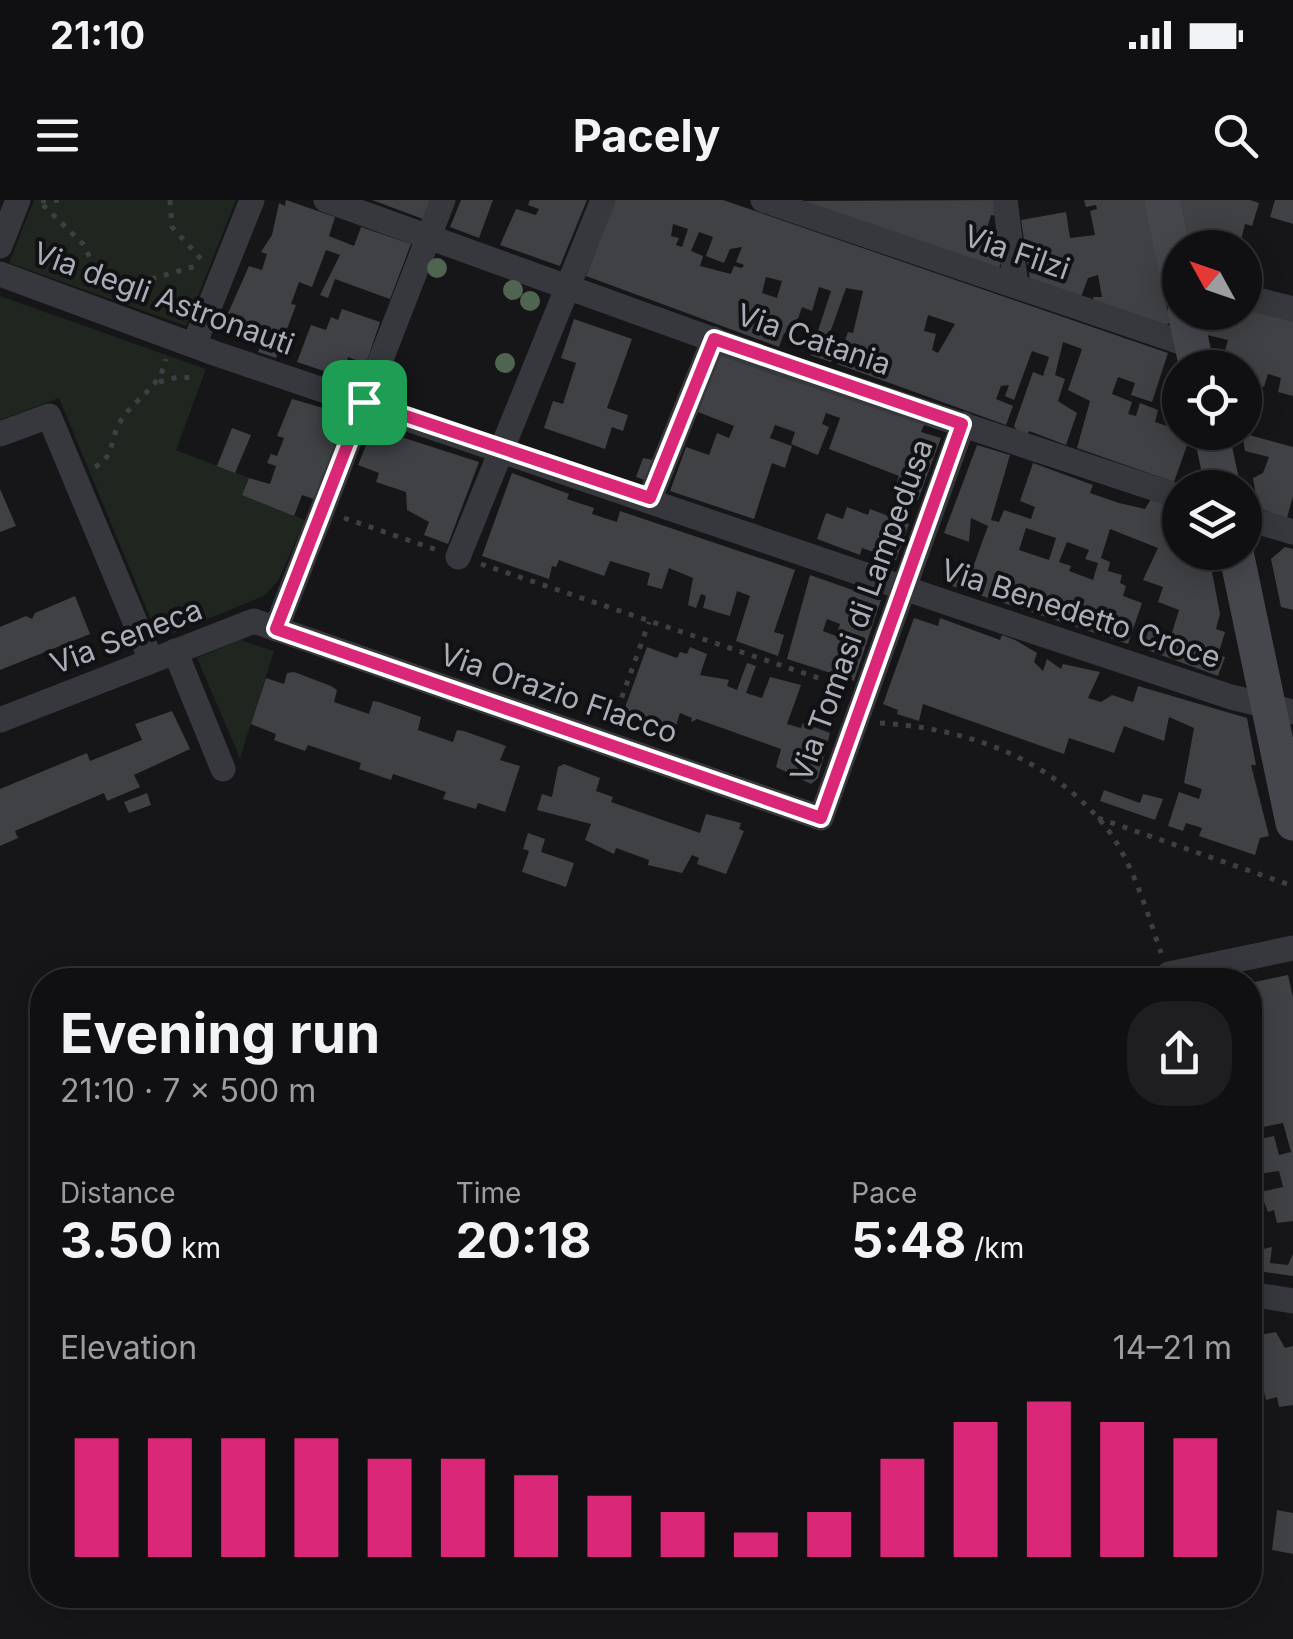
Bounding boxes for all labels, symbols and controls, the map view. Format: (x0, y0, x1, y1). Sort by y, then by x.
text: 21:10 (50, 12, 145, 58)
icon: menu (30, 108, 85, 163)
text: Pacely (573, 108, 720, 163)
icon: search (1208, 108, 1263, 163)
street label: Via Filzi (959, 217, 1075, 287)
north arrow (1162, 230, 1262, 330)
map controls (1162, 230, 1262, 570)
street label: Via degli Astronauti (29, 234, 299, 362)
street label: Via Catania (732, 296, 896, 382)
button: locate (1162, 350, 1262, 450)
pin (322, 360, 407, 445)
icon: arrive (337, 375, 392, 430)
street label: Via Tomasi di Lampedusa (782, 434, 940, 786)
button: layers (1162, 470, 1262, 570)
street label: Via Benedetto Croce (937, 551, 1225, 675)
street label: Via Seneca (45, 591, 207, 681)
street label: Via Orazio Flacco (436, 636, 682, 750)
text: Evening run (60, 1000, 380, 1066)
button: share (1127, 1001, 1232, 1106)
text: 21:10 · 7 × 500 m (60, 1071, 316, 1110)
text: Distance (60, 1176, 176, 1210)
text: Time (456, 1176, 521, 1210)
text: Pace (851, 1176, 917, 1210)
text: 3.50 (60, 1210, 173, 1270)
text: 20:18 (456, 1210, 592, 1270)
text: 5:48 (851, 1210, 966, 1270)
text: km (173, 1231, 221, 1265)
text: /km (966, 1231, 1024, 1265)
text: Elevation (60, 1328, 197, 1367)
text: 14–21 m (1113, 1328, 1232, 1367)

